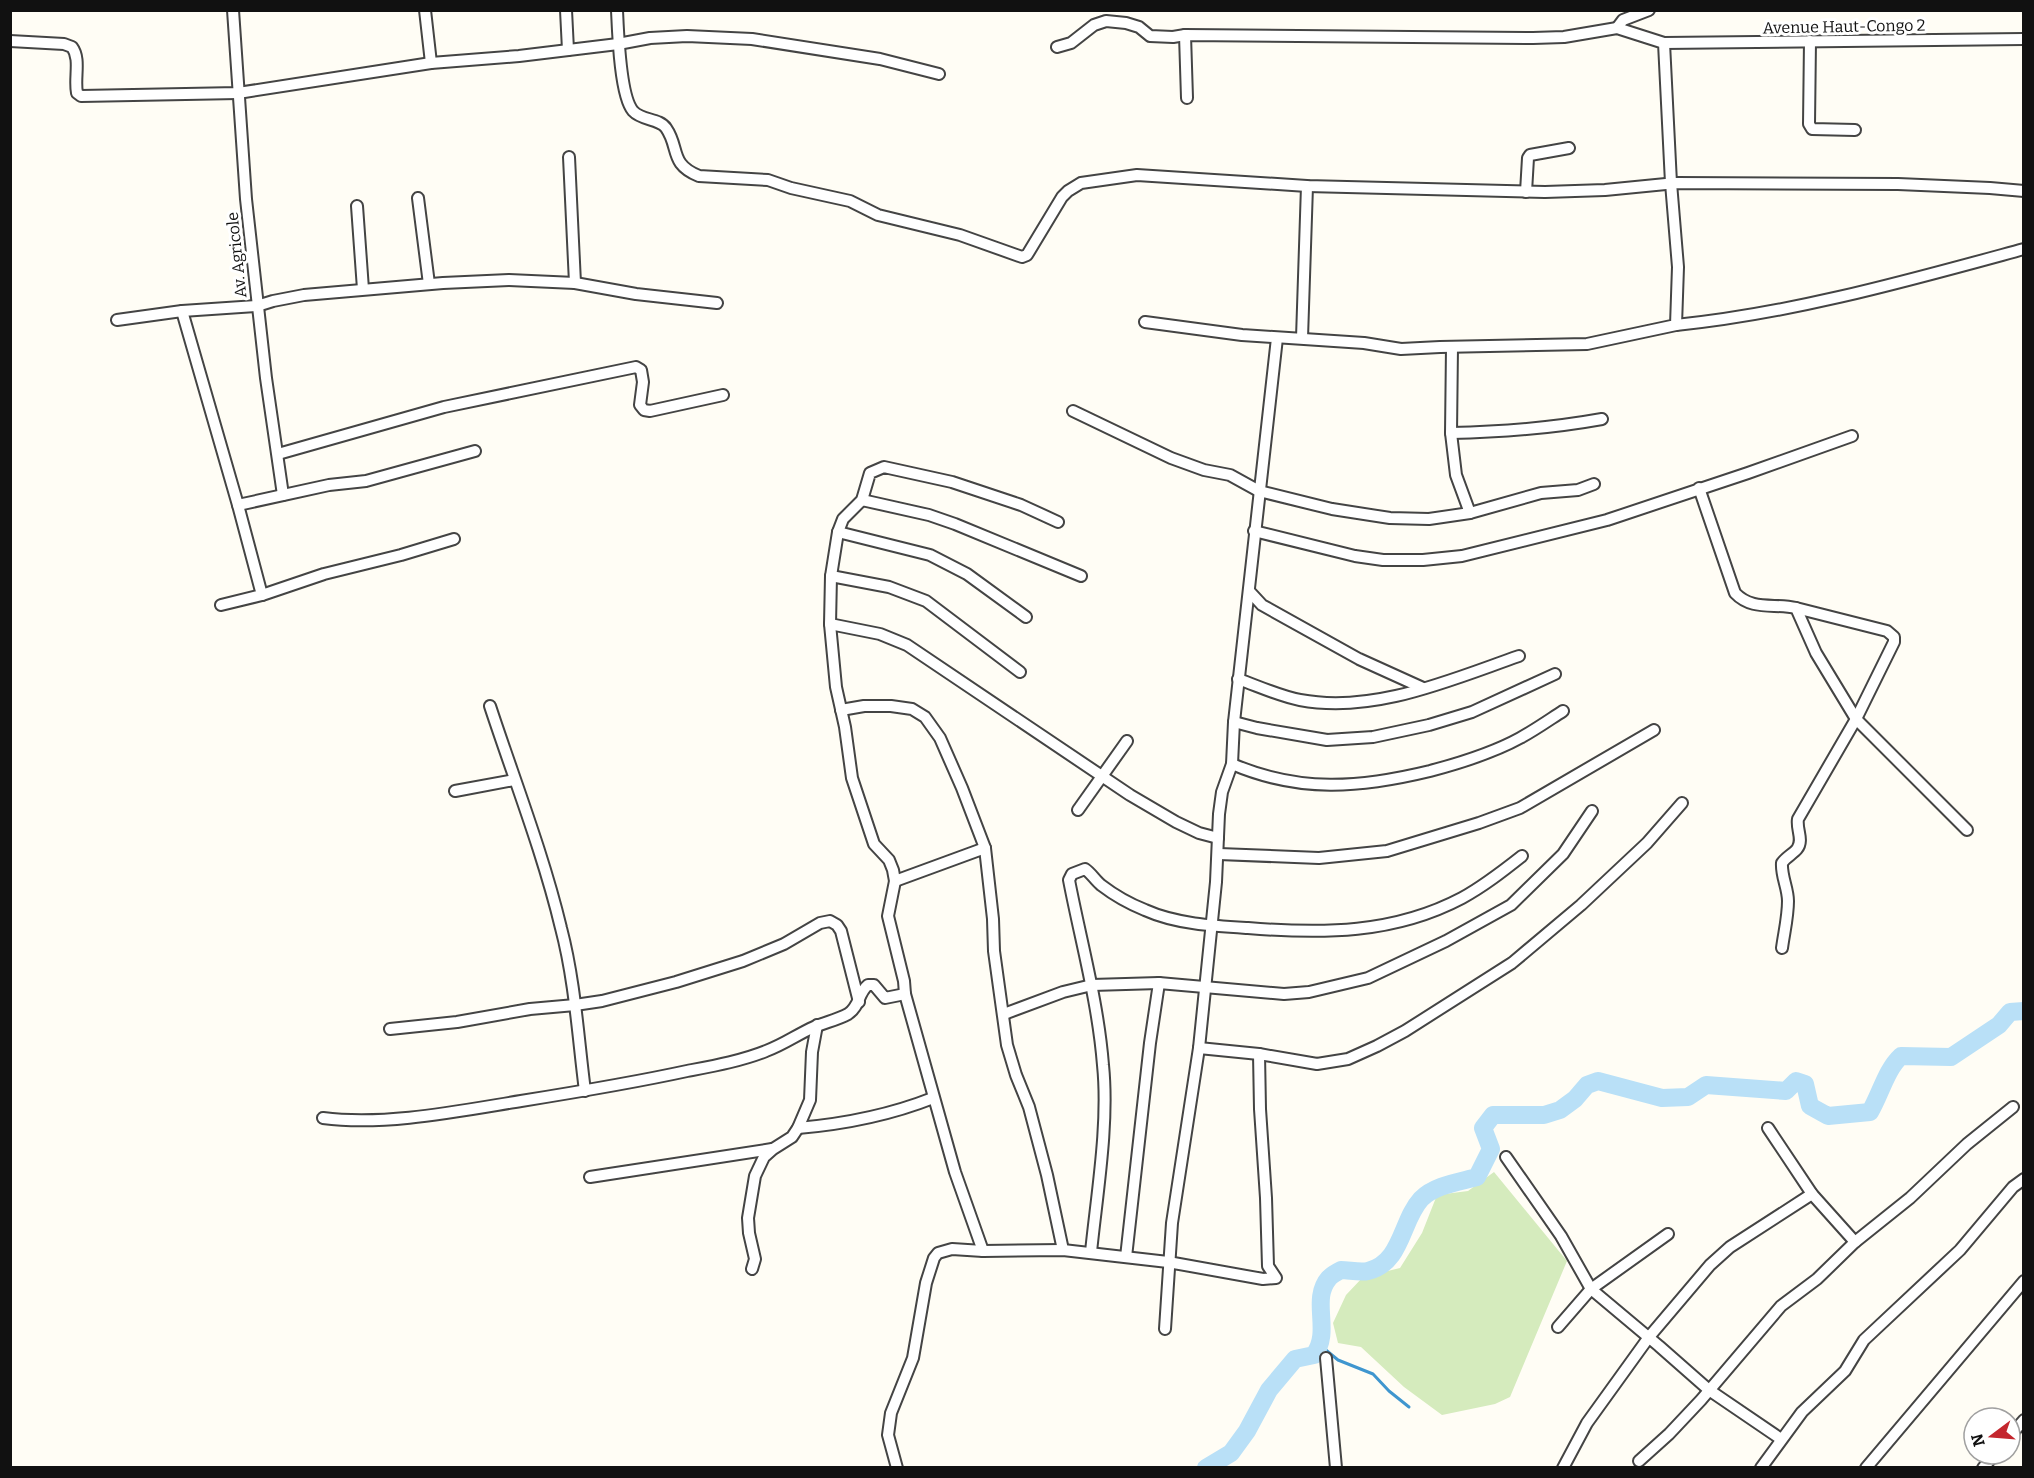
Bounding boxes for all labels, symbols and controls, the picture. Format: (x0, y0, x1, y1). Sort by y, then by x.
street label: Avenue Haut-Congo 2 (1762, 16, 1926, 37)
street label: Av. Agricole (223, 211, 250, 299)
north arrow (1962, 1406, 2022, 1466)
text: N (1967, 1431, 1989, 1449)

